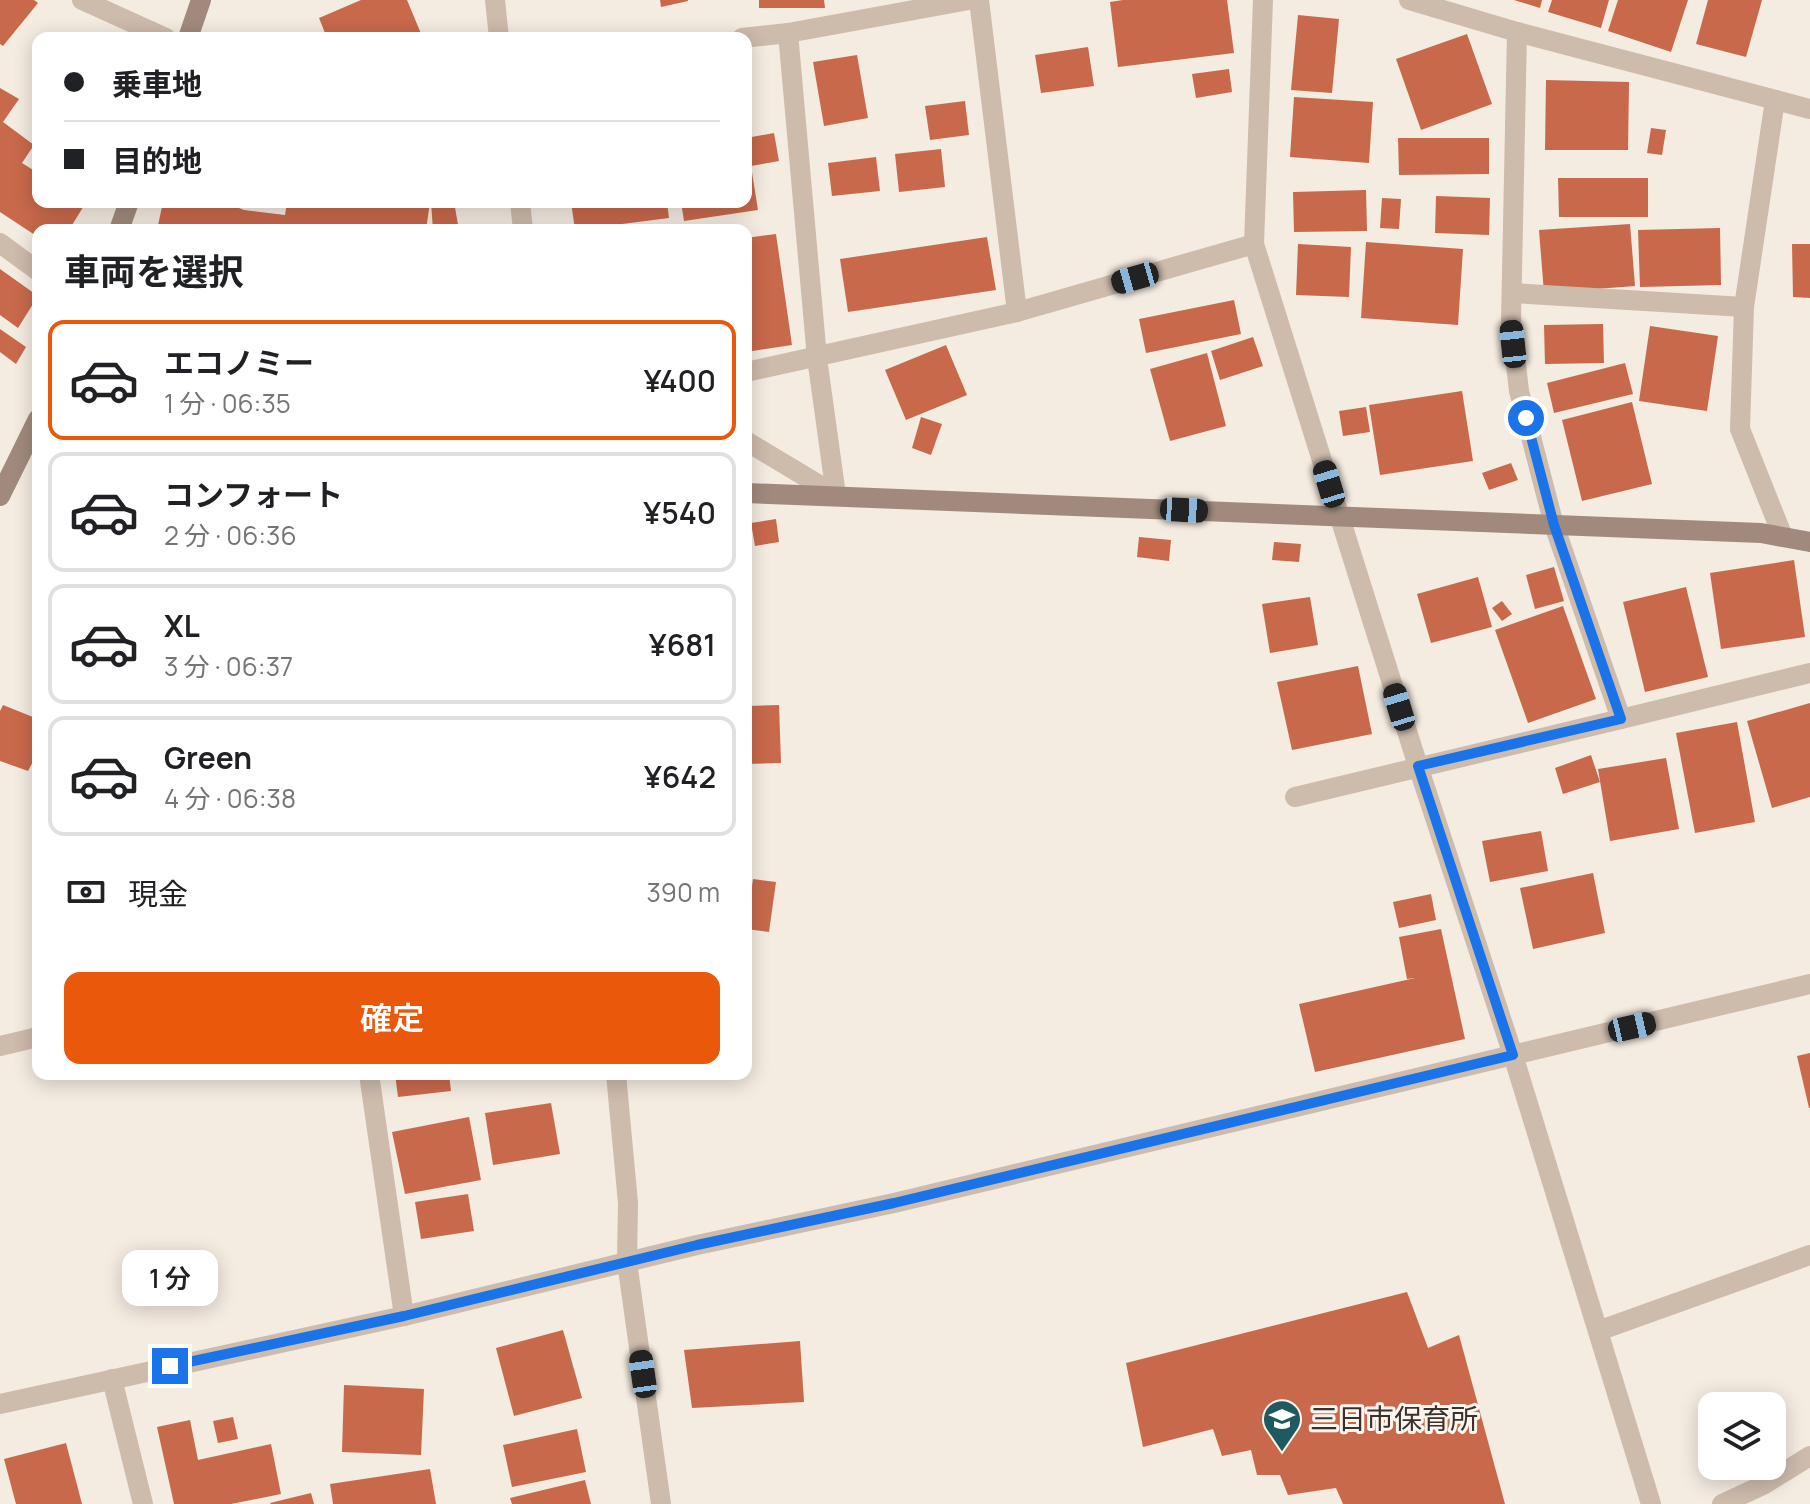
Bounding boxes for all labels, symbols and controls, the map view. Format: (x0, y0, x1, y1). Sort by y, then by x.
text: 乗車地 (112, 63, 202, 104)
text: 目的地 (112, 140, 202, 181)
text: 車両を選択 (64, 247, 244, 296)
car (1109, 260, 1161, 296)
car (1499, 319, 1527, 369)
text: エコノミー (164, 342, 314, 383)
icon: car (68, 344, 140, 416)
text: ¥400 (644, 360, 716, 401)
text: 1 分 · 06:35 (164, 385, 291, 421)
route start (1508, 400, 1544, 436)
car (1311, 458, 1347, 510)
text: コンフォート (164, 474, 343, 515)
icon: car (68, 476, 140, 548)
text: ¥540 (643, 492, 716, 533)
car (1159, 497, 1209, 523)
text: 2 分 · 06:36 (164, 517, 297, 553)
text: XL (164, 605, 200, 646)
icon: car (68, 608, 140, 680)
text: ¥681 (649, 624, 716, 665)
text: 3 分 · 06:37 (164, 648, 293, 684)
car (1381, 681, 1417, 733)
text: Green (164, 737, 252, 778)
icon: car (68, 740, 140, 812)
text: ¥642 (644, 756, 716, 797)
text: 4 分 · 06:38 (164, 780, 296, 816)
icon: cash (64, 870, 108, 914)
text: 現金 (128, 873, 188, 914)
text: 390 m (646, 874, 720, 910)
button: 確定 (64, 972, 720, 1064)
car (1606, 1010, 1658, 1044)
callout: 1 分 (122, 1250, 218, 1306)
text: 1 分 (149, 1260, 191, 1296)
route end (152, 1348, 188, 1384)
car (628, 1349, 658, 1399)
map controls (1698, 1392, 1786, 1480)
button: layers (1698, 1392, 1786, 1480)
school or university icon: 三日市保育所 (1261, 1398, 1303, 1453)
place label: 三日市保育所 (1310, 1399, 1478, 1437)

